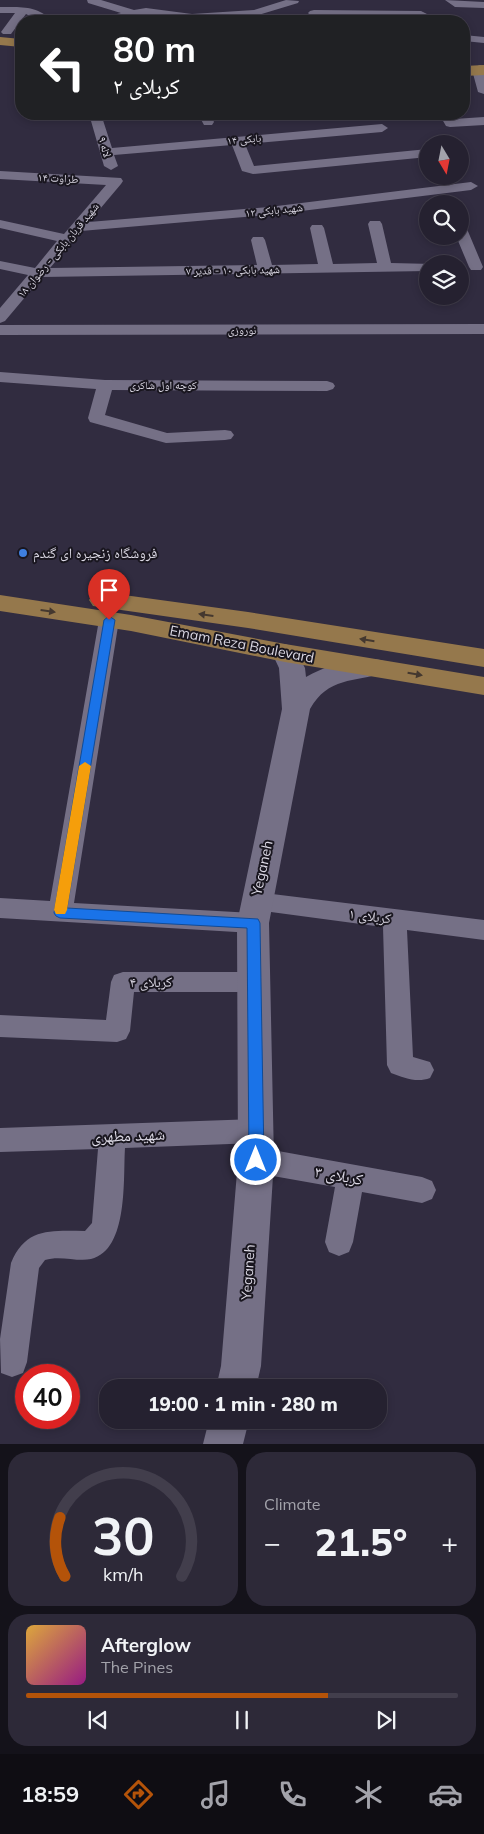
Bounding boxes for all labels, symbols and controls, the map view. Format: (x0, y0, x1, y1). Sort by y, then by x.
text: 80 m (113, 27, 196, 71)
icon: left (30, 35, 95, 100)
text: کربلای ۲ (113, 72, 180, 100)
street label: بابکی ۱۴ (226, 131, 262, 147)
street label: لاله ۹ (95, 135, 115, 159)
north arrow (419, 135, 469, 185)
map controls (419, 135, 469, 305)
street label: طراوت ۱۴ (37, 170, 79, 186)
button: search (419, 195, 469, 245)
street label: شهید قربان بابکی - رضوان ۱۸ (14, 200, 102, 300)
street label: شهید بابکی ۱۲ (245, 200, 303, 220)
button: layers (419, 255, 469, 305)
street label: شهید بابکی ۱۰ - قدیر ۷ (186, 262, 280, 278)
street label: نوروزی (228, 323, 256, 337)
street label: کوچه اول شاکری (129, 378, 197, 392)
place label: فروشگاه زنجیره ای گندم (33, 544, 157, 563)
marker: فروشگاه زنجیره ای گندم (17, 547, 29, 559)
pin (88, 569, 130, 620)
icon: arrive (95, 576, 123, 604)
one-way arrow (41, 607, 57, 615)
one-way arrow (198, 610, 214, 618)
street label: Emam Reza Boulevard (168, 621, 316, 667)
one-way arrow (358, 635, 374, 643)
one-way arrow (408, 671, 424, 679)
street label: Yeganeh (247, 839, 277, 898)
street label: کربلای ۱ (348, 904, 392, 928)
street label: کربلای ۴ (130, 973, 173, 991)
street label: شهید مطهری (91, 1124, 165, 1147)
position arrow (229, 1133, 281, 1185)
street label: کربلای ۳ (313, 1161, 365, 1190)
street label: Yeganeh (237, 1243, 259, 1302)
speed limit sign: 40 (15, 1364, 80, 1429)
text: 19:00 · 1 min · 280 m (148, 1392, 338, 1416)
text: Climate (264, 1494, 320, 1514)
text: 30 (92, 1503, 154, 1568)
text: 21.5° (315, 1518, 407, 1566)
text: − (264, 1525, 281, 1560)
text: + (441, 1525, 458, 1560)
text: km/h (103, 1563, 143, 1585)
text: Afterglow (101, 1633, 191, 1657)
text: The Pines (101, 1657, 173, 1677)
icon: previous (84, 1706, 112, 1734)
icon: pause (228, 1706, 256, 1734)
icon: next (372, 1706, 400, 1734)
icon: directions (121, 1777, 156, 1812)
icon: music (198, 1777, 233, 1812)
icon: phone (275, 1777, 310, 1812)
icon: climate (351, 1777, 386, 1812)
icon: car (428, 1777, 463, 1812)
text: 18:59 (21, 1780, 79, 1808)

